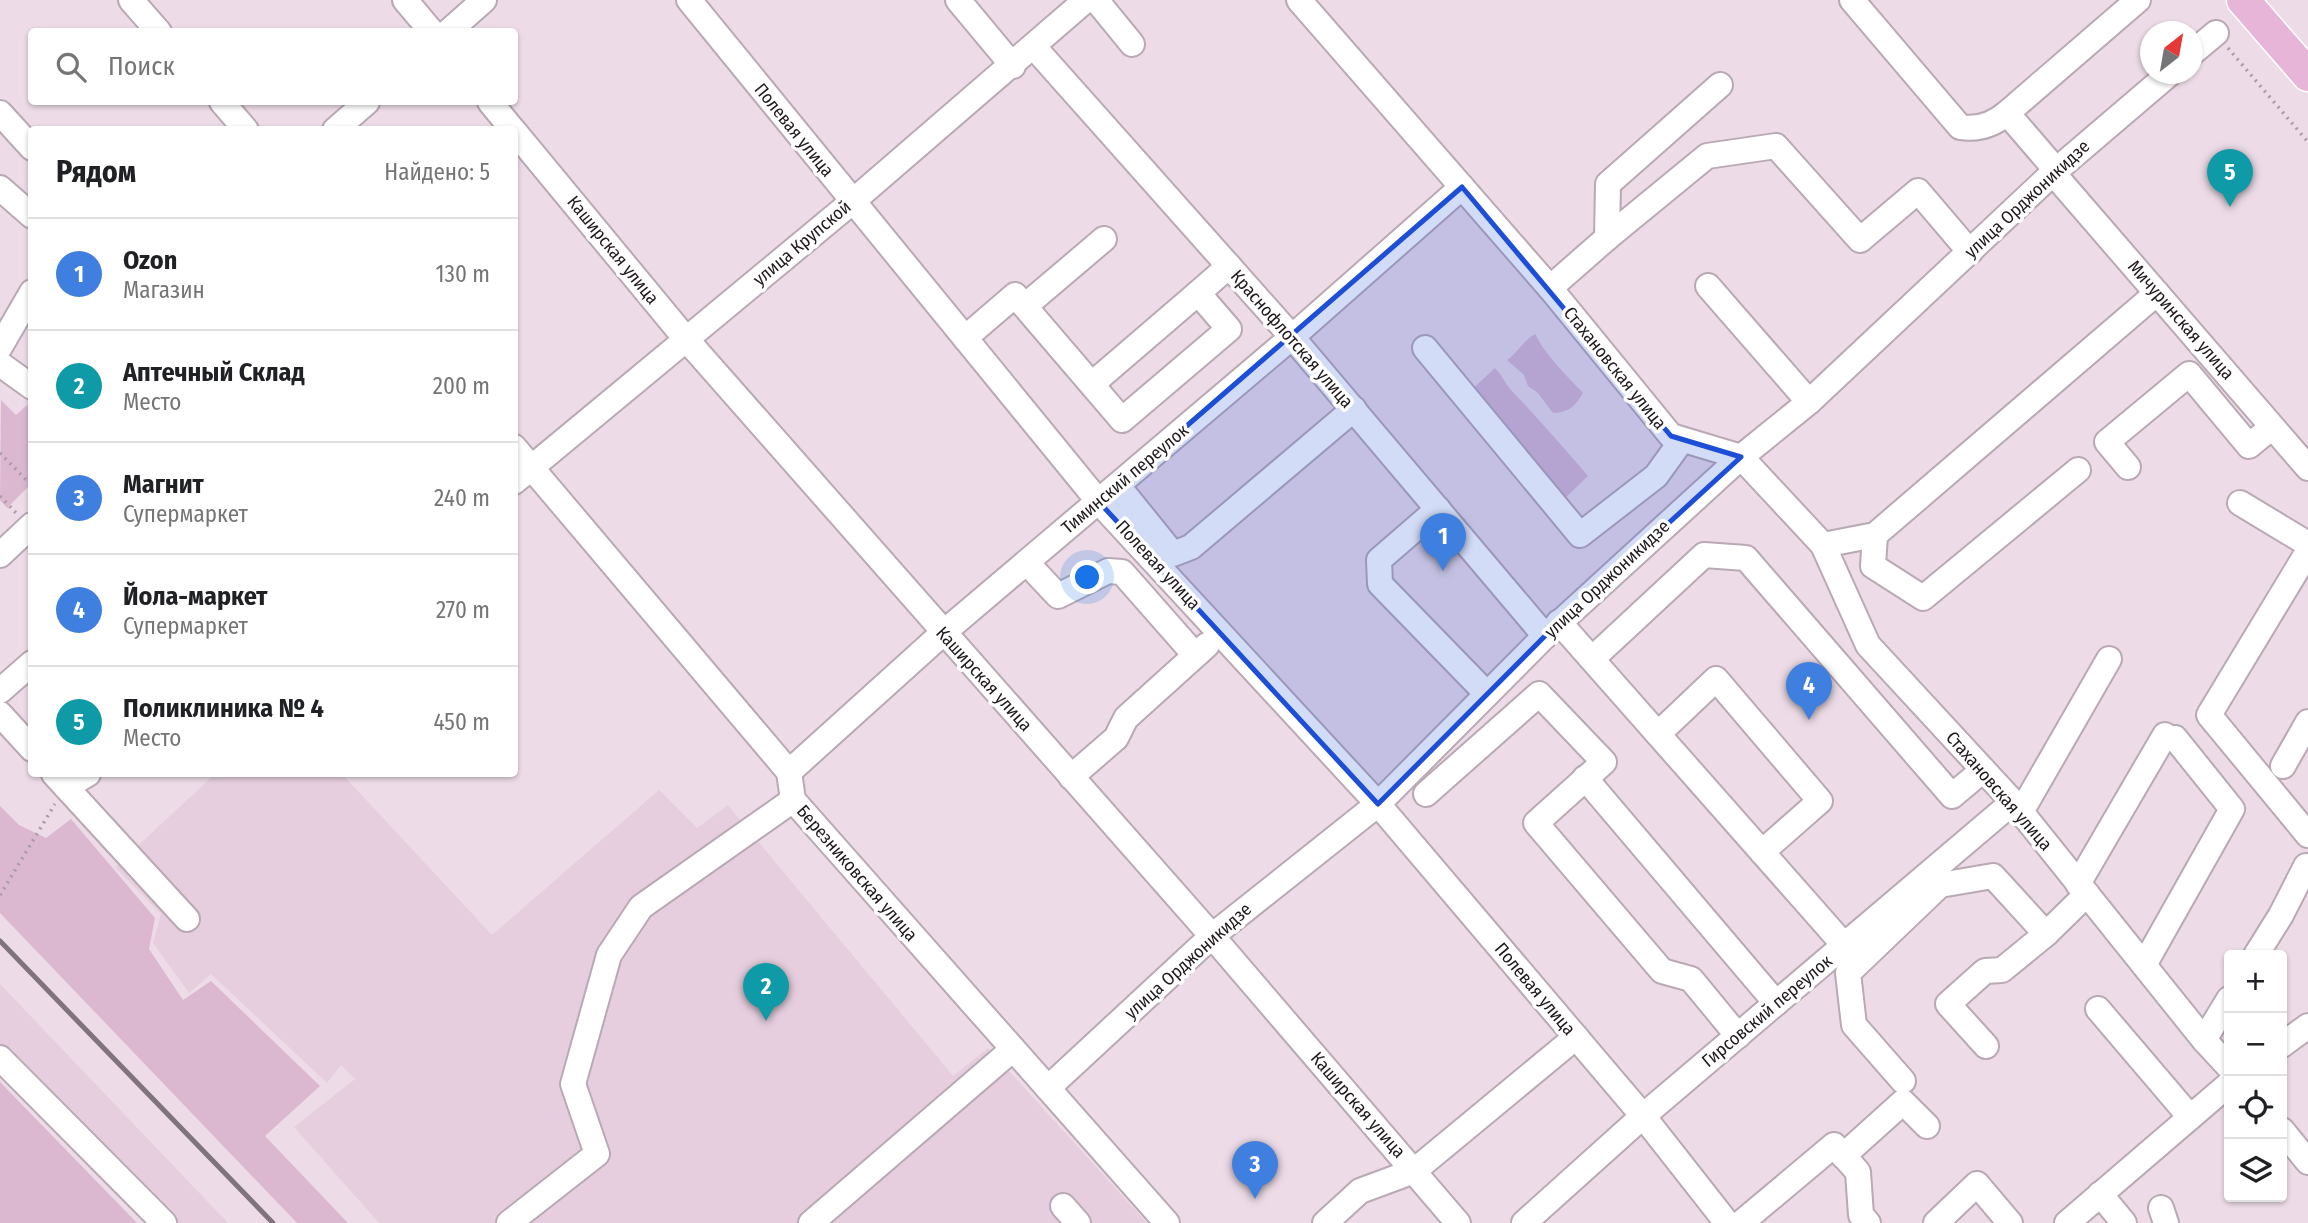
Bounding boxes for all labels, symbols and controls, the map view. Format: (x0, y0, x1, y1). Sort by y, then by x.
north arrow (2140, 21, 2203, 84)
search box (28, 28, 518, 105)
icon: search (52, 48, 90, 86)
text: Поиск (108, 51, 175, 82)
street label: Полевая улица (750, 79, 839, 181)
street label: улица Орджоникидзе (1960, 135, 2094, 263)
pin: 5 (2207, 149, 2253, 207)
text: Рядом (56, 154, 136, 190)
text: Найдено: 5 (384, 158, 490, 186)
street label: Каширская улица (562, 191, 664, 309)
street label: улица Крупской (749, 196, 855, 290)
text: Ozon (123, 245, 177, 276)
street label: Мичуринская улица (2123, 256, 2239, 384)
text: 1 (74, 260, 84, 288)
text: 130 m (436, 260, 490, 288)
street label: Краснофлотская улица (1226, 265, 1358, 413)
text: Магазин (123, 276, 205, 304)
street label: Стахановская улица (1559, 302, 1671, 434)
text: Аптечный Склад (123, 357, 305, 388)
text: 2 (74, 372, 84, 400)
text: 200 m (433, 372, 490, 400)
text: Место (123, 388, 181, 416)
street label: Тиминский переулок (1057, 419, 1193, 539)
text: Магнит (123, 469, 204, 500)
text: 3 (74, 484, 84, 512)
text: 240 m (434, 484, 490, 512)
text: Супермаркет (123, 500, 248, 528)
pin: 1 (1420, 513, 1466, 571)
street label: улица Орджоникидзе (1540, 515, 1674, 643)
street label: Полевая улица (1111, 516, 1205, 614)
your location (1070, 560, 1104, 594)
text: Йола-маркет (123, 581, 268, 612)
text: 4 (73, 596, 85, 624)
text: 270 m (436, 596, 490, 624)
text: Супермаркет (123, 612, 248, 640)
street label: Каширская улица (931, 622, 1037, 736)
pin: 4 (1786, 662, 1832, 720)
text: Поликлиника № 4 (123, 693, 324, 724)
text: 5 (73, 708, 85, 736)
text: 450 m (433, 708, 490, 736)
text: Место (123, 724, 181, 752)
street label: Стахановская улица (1941, 727, 2057, 855)
street label: Березниковская улица (792, 800, 922, 946)
street label: улица Орджоникидзе (1120, 898, 1256, 1024)
street label: Полевая улица (1490, 938, 1580, 1040)
street label: Гирсовский переулок (1697, 950, 1837, 1072)
map controls (2224, 950, 2287, 1202)
button: + (2224, 950, 2287, 1013)
pin: 2 (743, 963, 789, 1021)
button: − (2224, 1013, 2287, 1076)
street label: Каширская улица (1306, 1047, 1410, 1163)
button: locate (2224, 1076, 2287, 1139)
button: layers (2224, 1139, 2287, 1202)
pin: 3 (1232, 1141, 1278, 1199)

